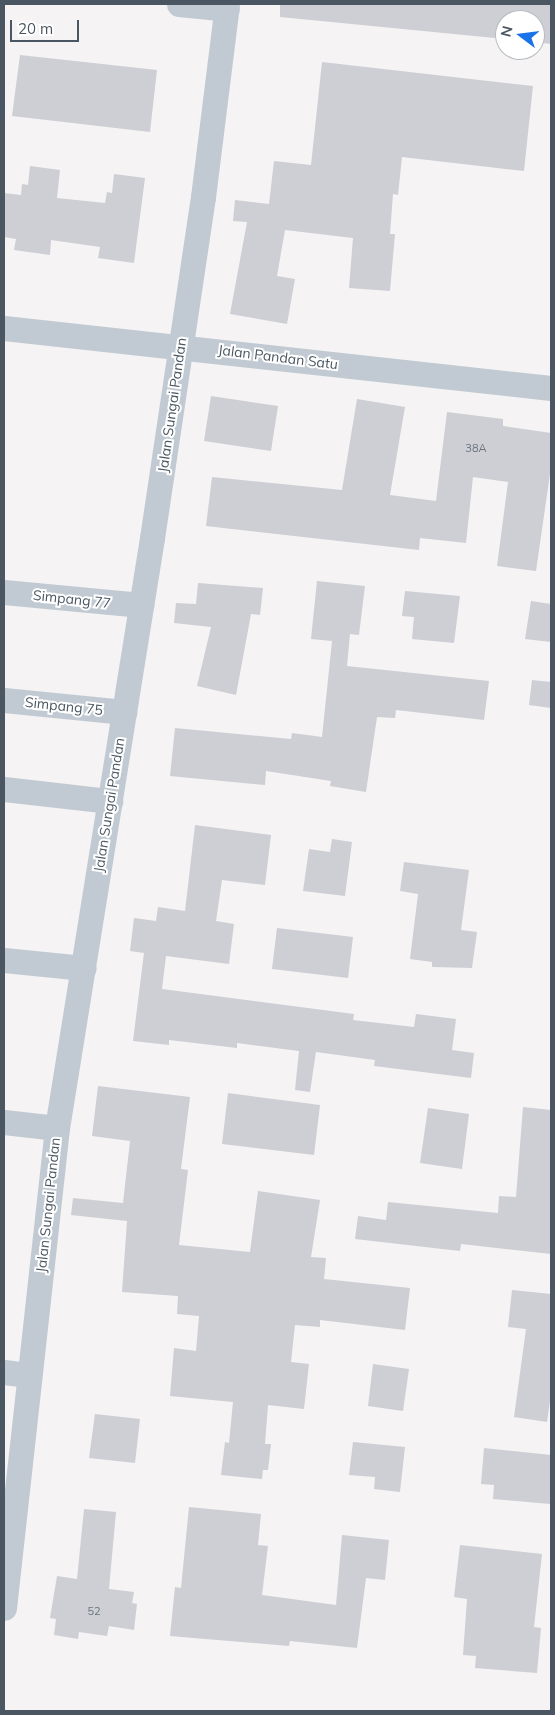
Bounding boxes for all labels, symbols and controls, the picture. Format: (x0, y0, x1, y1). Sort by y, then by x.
scale bar (12, 10, 81, 42)
north arrow (495, 10, 545, 60)
text: 20 m (18, 19, 53, 38)
text: N (496, 24, 517, 39)
street label: Jalan Sungai Pandan (154, 337, 190, 473)
street label: Jalan Pandan Satu (217, 341, 339, 373)
house number: 38A (465, 441, 487, 455)
street label: Simpang 77 (32, 587, 112, 611)
street label: Simpang 75 (24, 694, 104, 718)
street label: Jalan Sungai Pandan (90, 737, 128, 873)
street label: Jalan Sungai Pandan (33, 1137, 63, 1273)
house number: 52 (87, 1604, 101, 1618)

